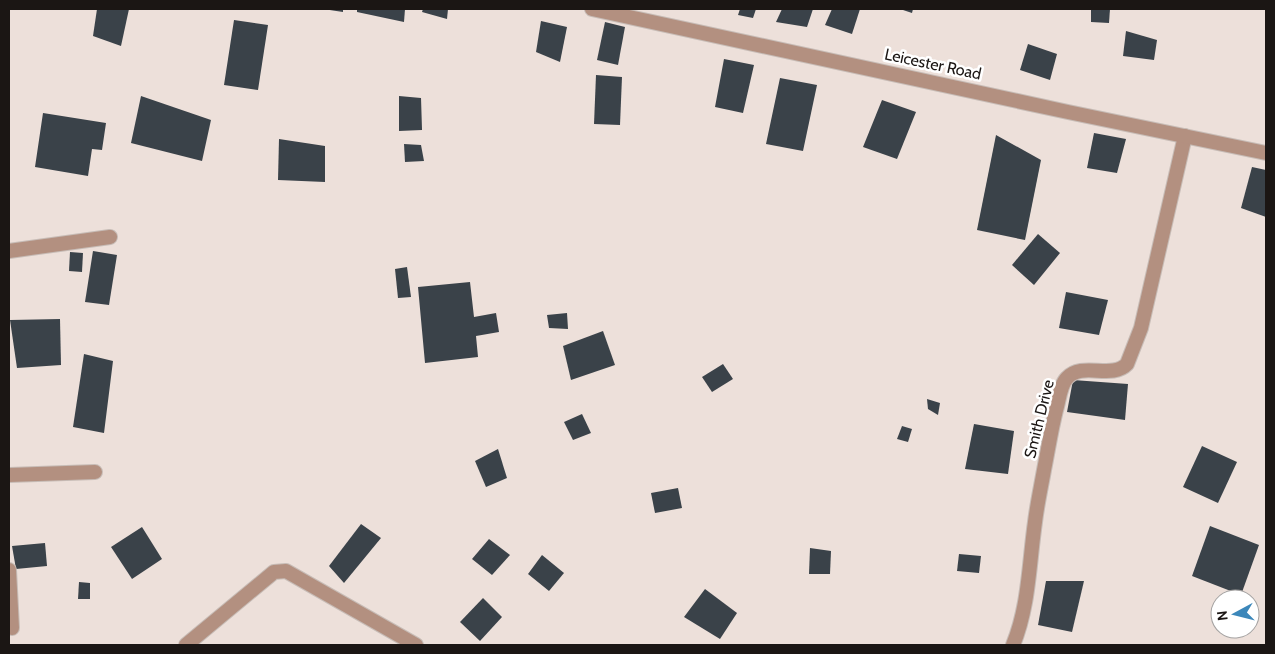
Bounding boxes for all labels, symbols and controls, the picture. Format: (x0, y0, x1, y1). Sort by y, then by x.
street label: Leicester Road (883, 44, 983, 84)
street label: Smith Drive (1020, 378, 1058, 460)
north arrow (1210, 589, 1260, 639)
text: N (1213, 610, 1232, 622)

